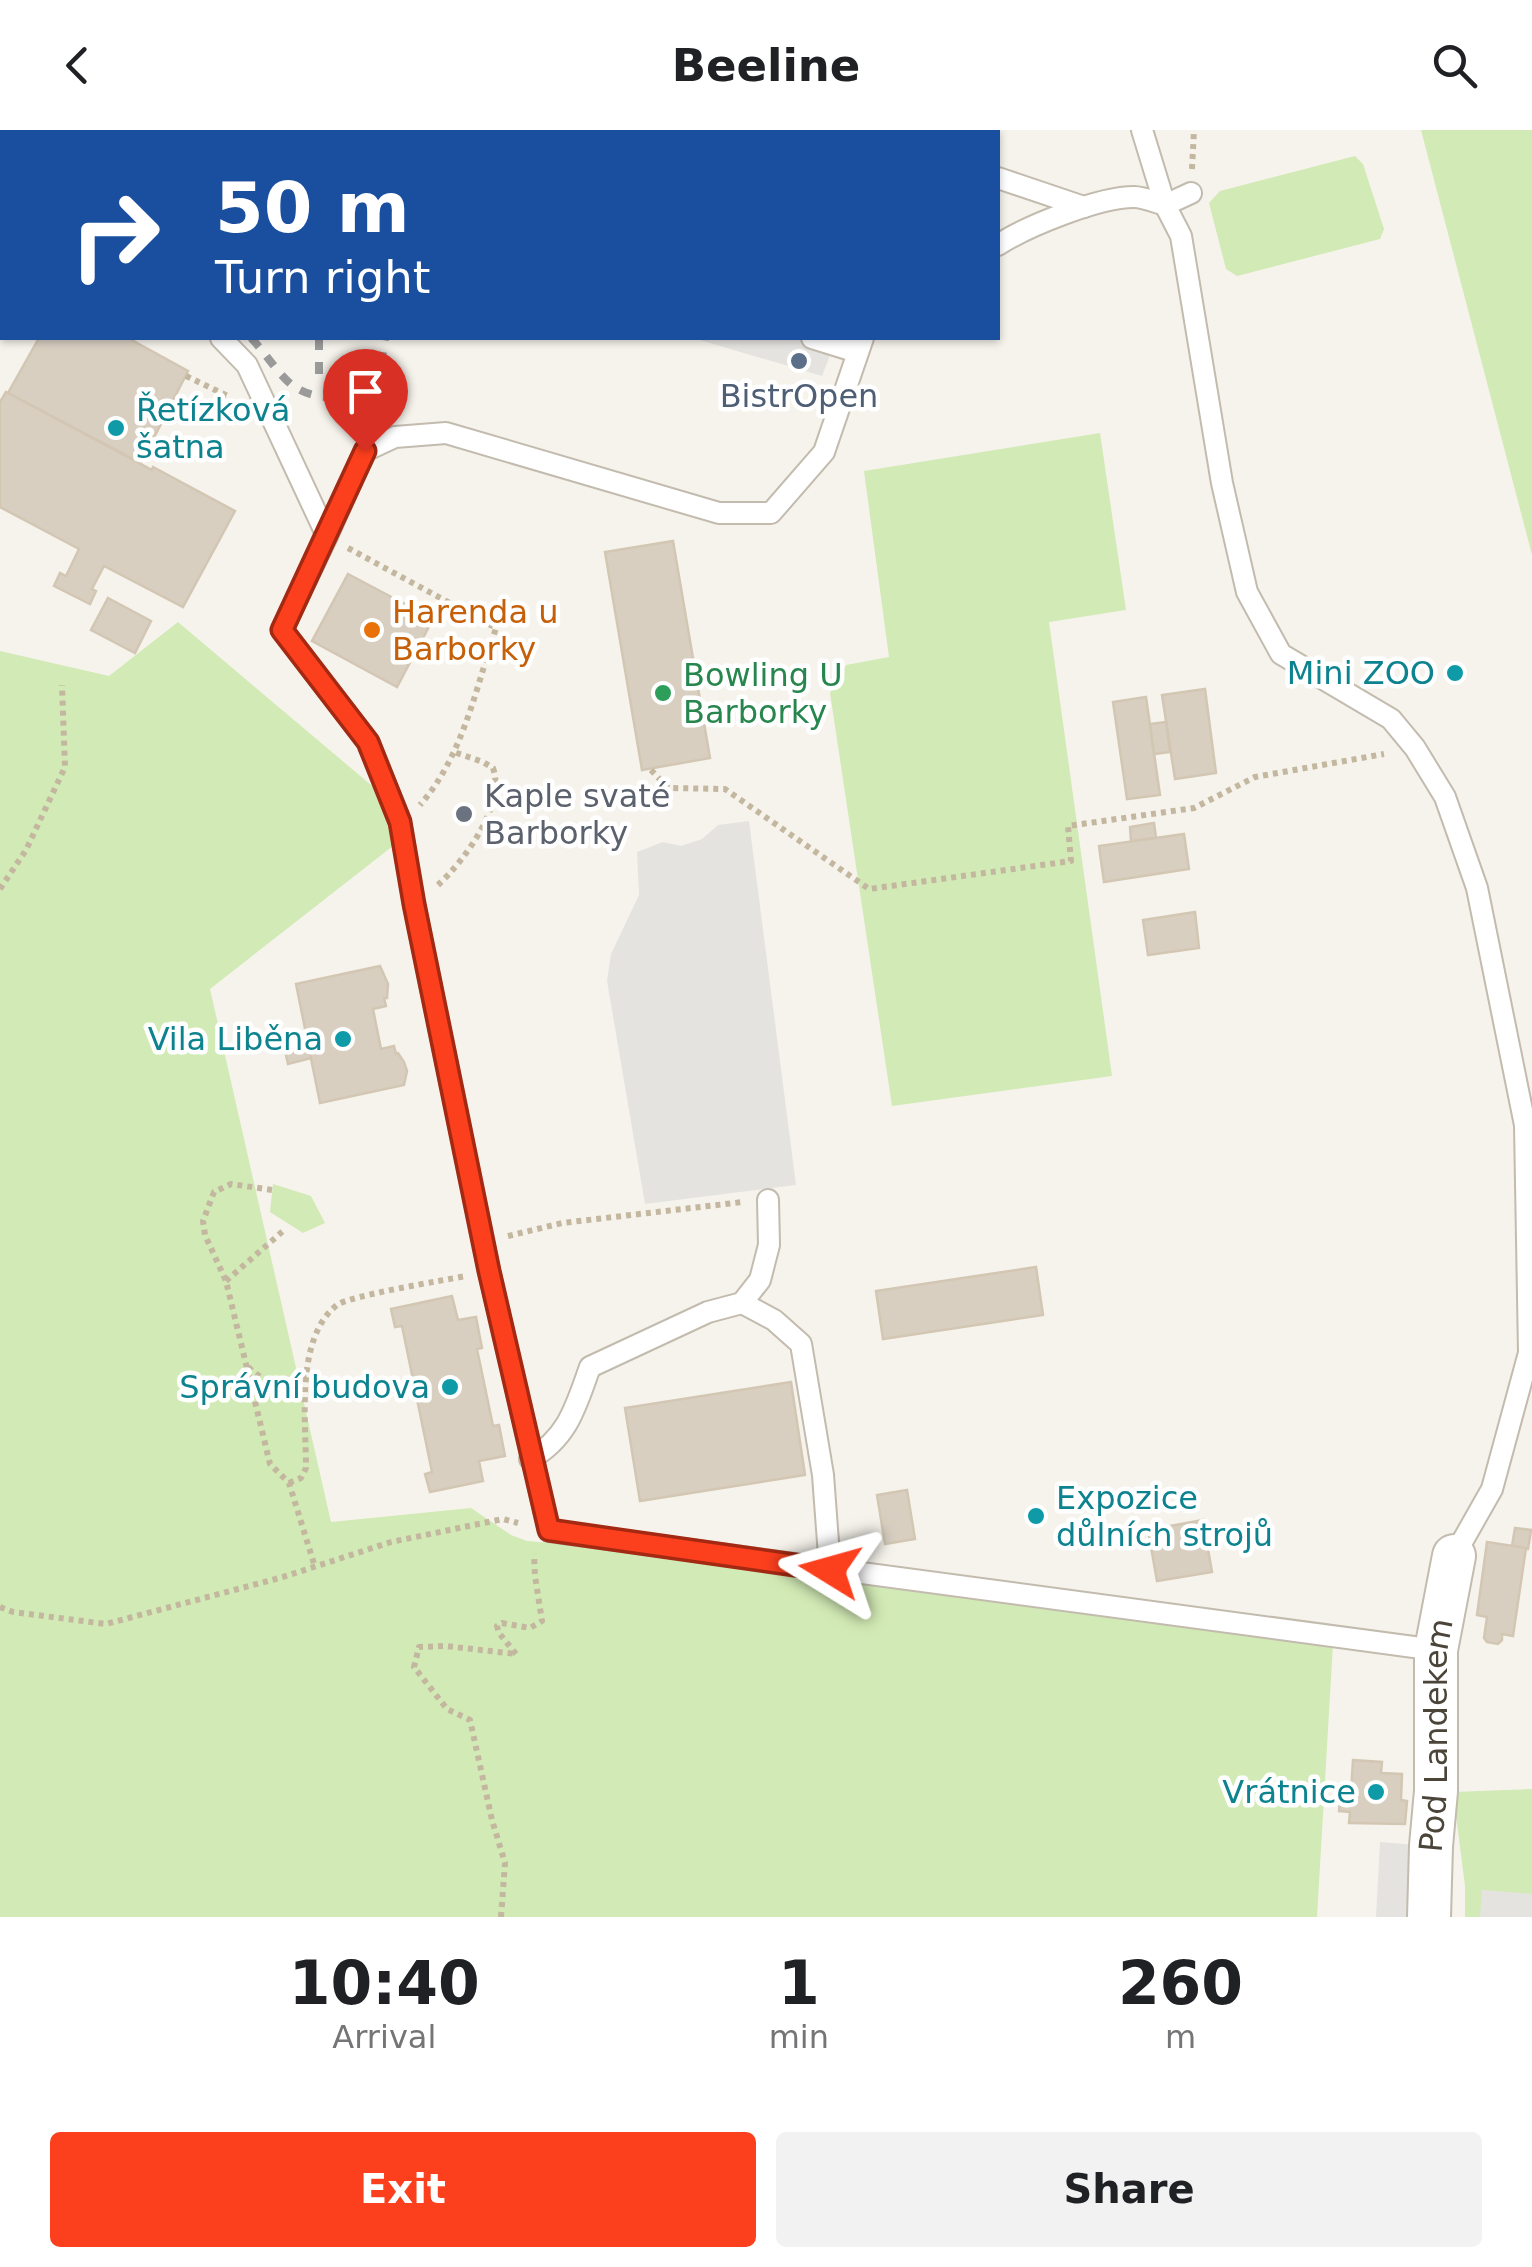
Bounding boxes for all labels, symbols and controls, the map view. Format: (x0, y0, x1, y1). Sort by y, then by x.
icon: back (50, 38, 105, 93)
icon: search (1427, 38, 1482, 93)
text: Beeline (672, 39, 860, 92)
text: 50 m (215, 167, 410, 249)
icon: right (50, 170, 180, 300)
text: Turn right (215, 251, 430, 304)
pin (323, 349, 408, 452)
marker: BistrOpen (788, 350, 810, 372)
icon: arrive (338, 364, 393, 419)
place label: BistrOpen (720, 377, 878, 415)
place label: Řetízková šatna (136, 391, 290, 466)
marker: Řetízková šatna (105, 417, 127, 439)
place label: Harenda u Barborky (392, 593, 558, 668)
marker: Harenda u Barborky (361, 619, 383, 641)
place label: Mini ZOO (1287, 654, 1435, 692)
place label: Bowling U Barborky (683, 656, 843, 731)
marker: Mini ZOO (1444, 662, 1466, 684)
marker: Bowling U Barborky (652, 682, 674, 704)
place label: Kaple svaté Barborky (484, 777, 671, 852)
marker: Kaple svaté Barborky (453, 803, 475, 825)
place label: Vila Liběna (148, 1020, 323, 1058)
marker: Vila Liběna (332, 1028, 354, 1050)
place label: Správní budova (179, 1368, 430, 1406)
marker: Správní budova (439, 1376, 461, 1398)
place label: Expozice důlních strojů (1056, 1479, 1273, 1554)
marker: Expozice důlních strojů (1025, 1505, 1047, 1527)
position arrow (778, 1518, 882, 1622)
street label: Pod Landekem (1412, 1615, 1461, 1854)
place label: Vrátnice (1222, 1773, 1356, 1811)
marker: Vrátnice (1365, 1781, 1387, 1803)
text: 10:40 (289, 1948, 480, 2018)
text: 1 (778, 1948, 820, 2018)
text: 260 (1118, 1948, 1243, 2018)
text: Arrival (332, 2018, 436, 2056)
text: min (769, 2018, 829, 2056)
text: m (1165, 2018, 1196, 2056)
button: Exit (50, 2132, 756, 2247)
button: Share (776, 2132, 1482, 2247)

